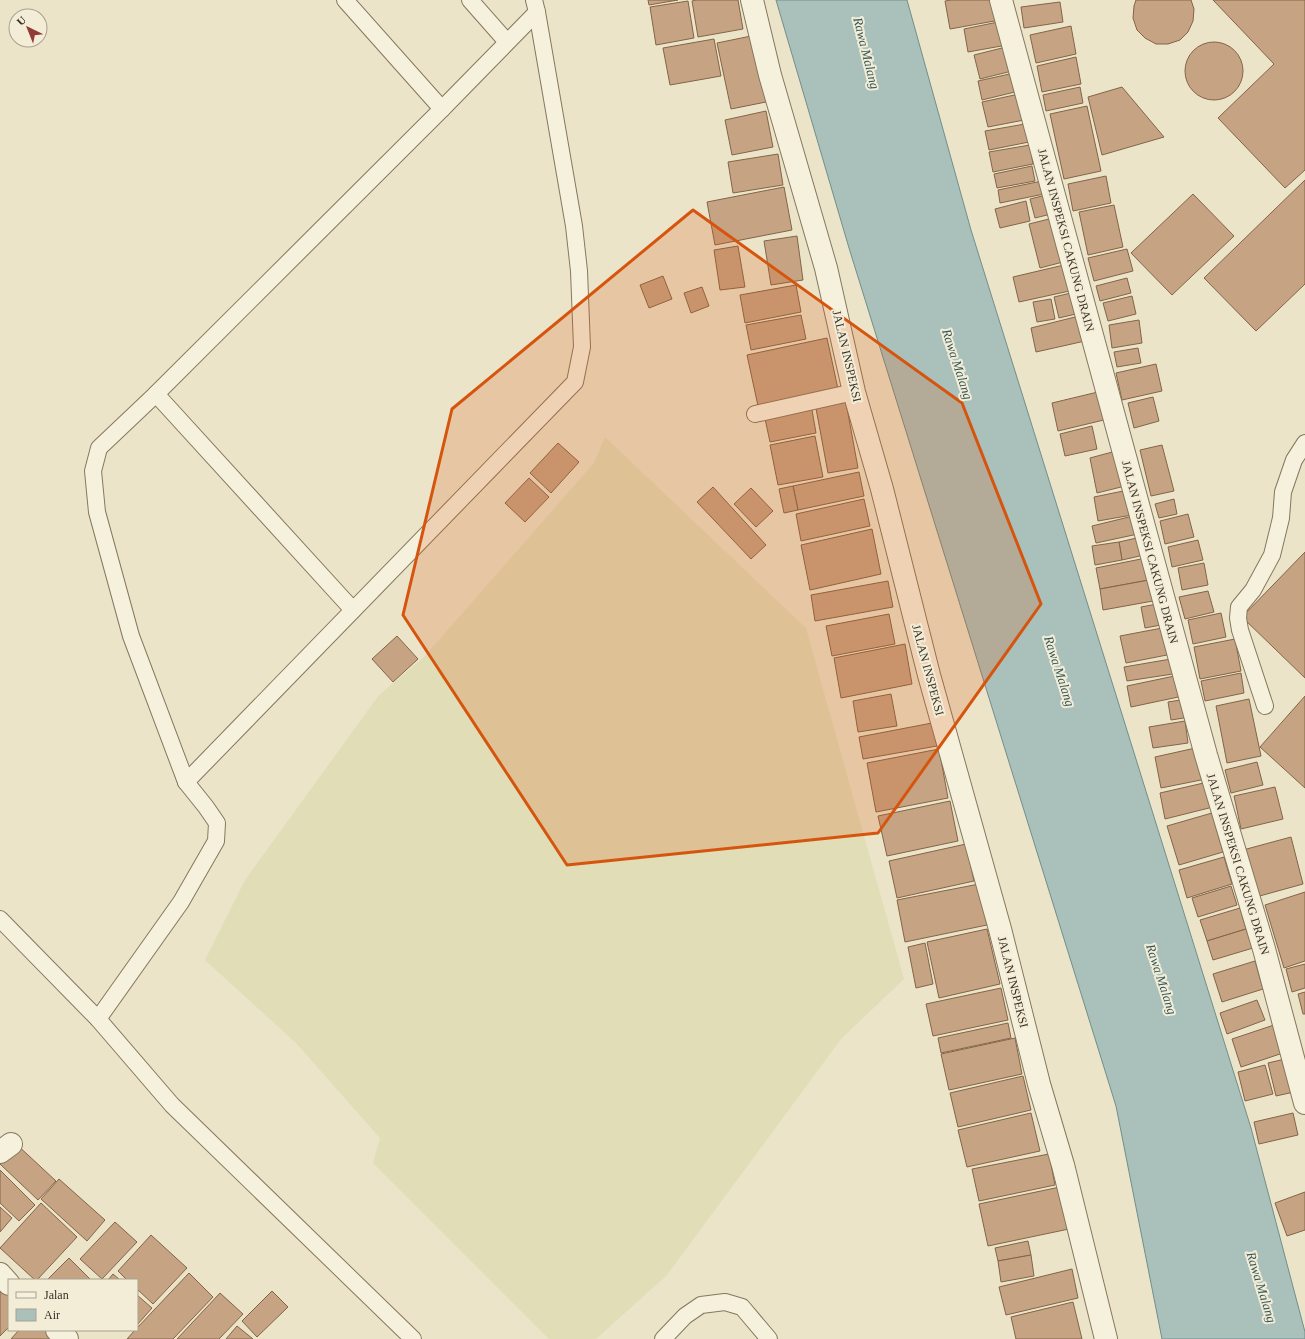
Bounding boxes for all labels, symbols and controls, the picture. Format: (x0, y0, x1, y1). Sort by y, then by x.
north arrow (8, 8, 48, 48)
text: U (14, 14, 28, 28)
water label: Rawa Malang (850, 15, 883, 91)
street label: JALAN INSPEKSI CAKUNG DRAIN (1035, 147, 1097, 333)
street label: JALAN INSPEKSI (830, 309, 864, 403)
water label: Rawa Malang (939, 326, 976, 402)
street label: JALAN INSPEKSI CAKUNG DRAIN (1119, 459, 1181, 645)
street label: JALAN INSPEKSI (909, 623, 947, 717)
water label: Rawa Malang (1041, 633, 1078, 709)
street label: JALAN INSPEKSI CAKUNG DRAIN (1204, 772, 1272, 957)
street label: JALAN INSPEKSI (995, 935, 1031, 1029)
water label: Rawa Malang (1143, 941, 1180, 1017)
water label: Rawa Malang (1243, 1249, 1280, 1325)
legend (8, 1279, 138, 1331)
text: Jalan (44, 1288, 69, 1302)
text: Air (44, 1308, 60, 1322)

